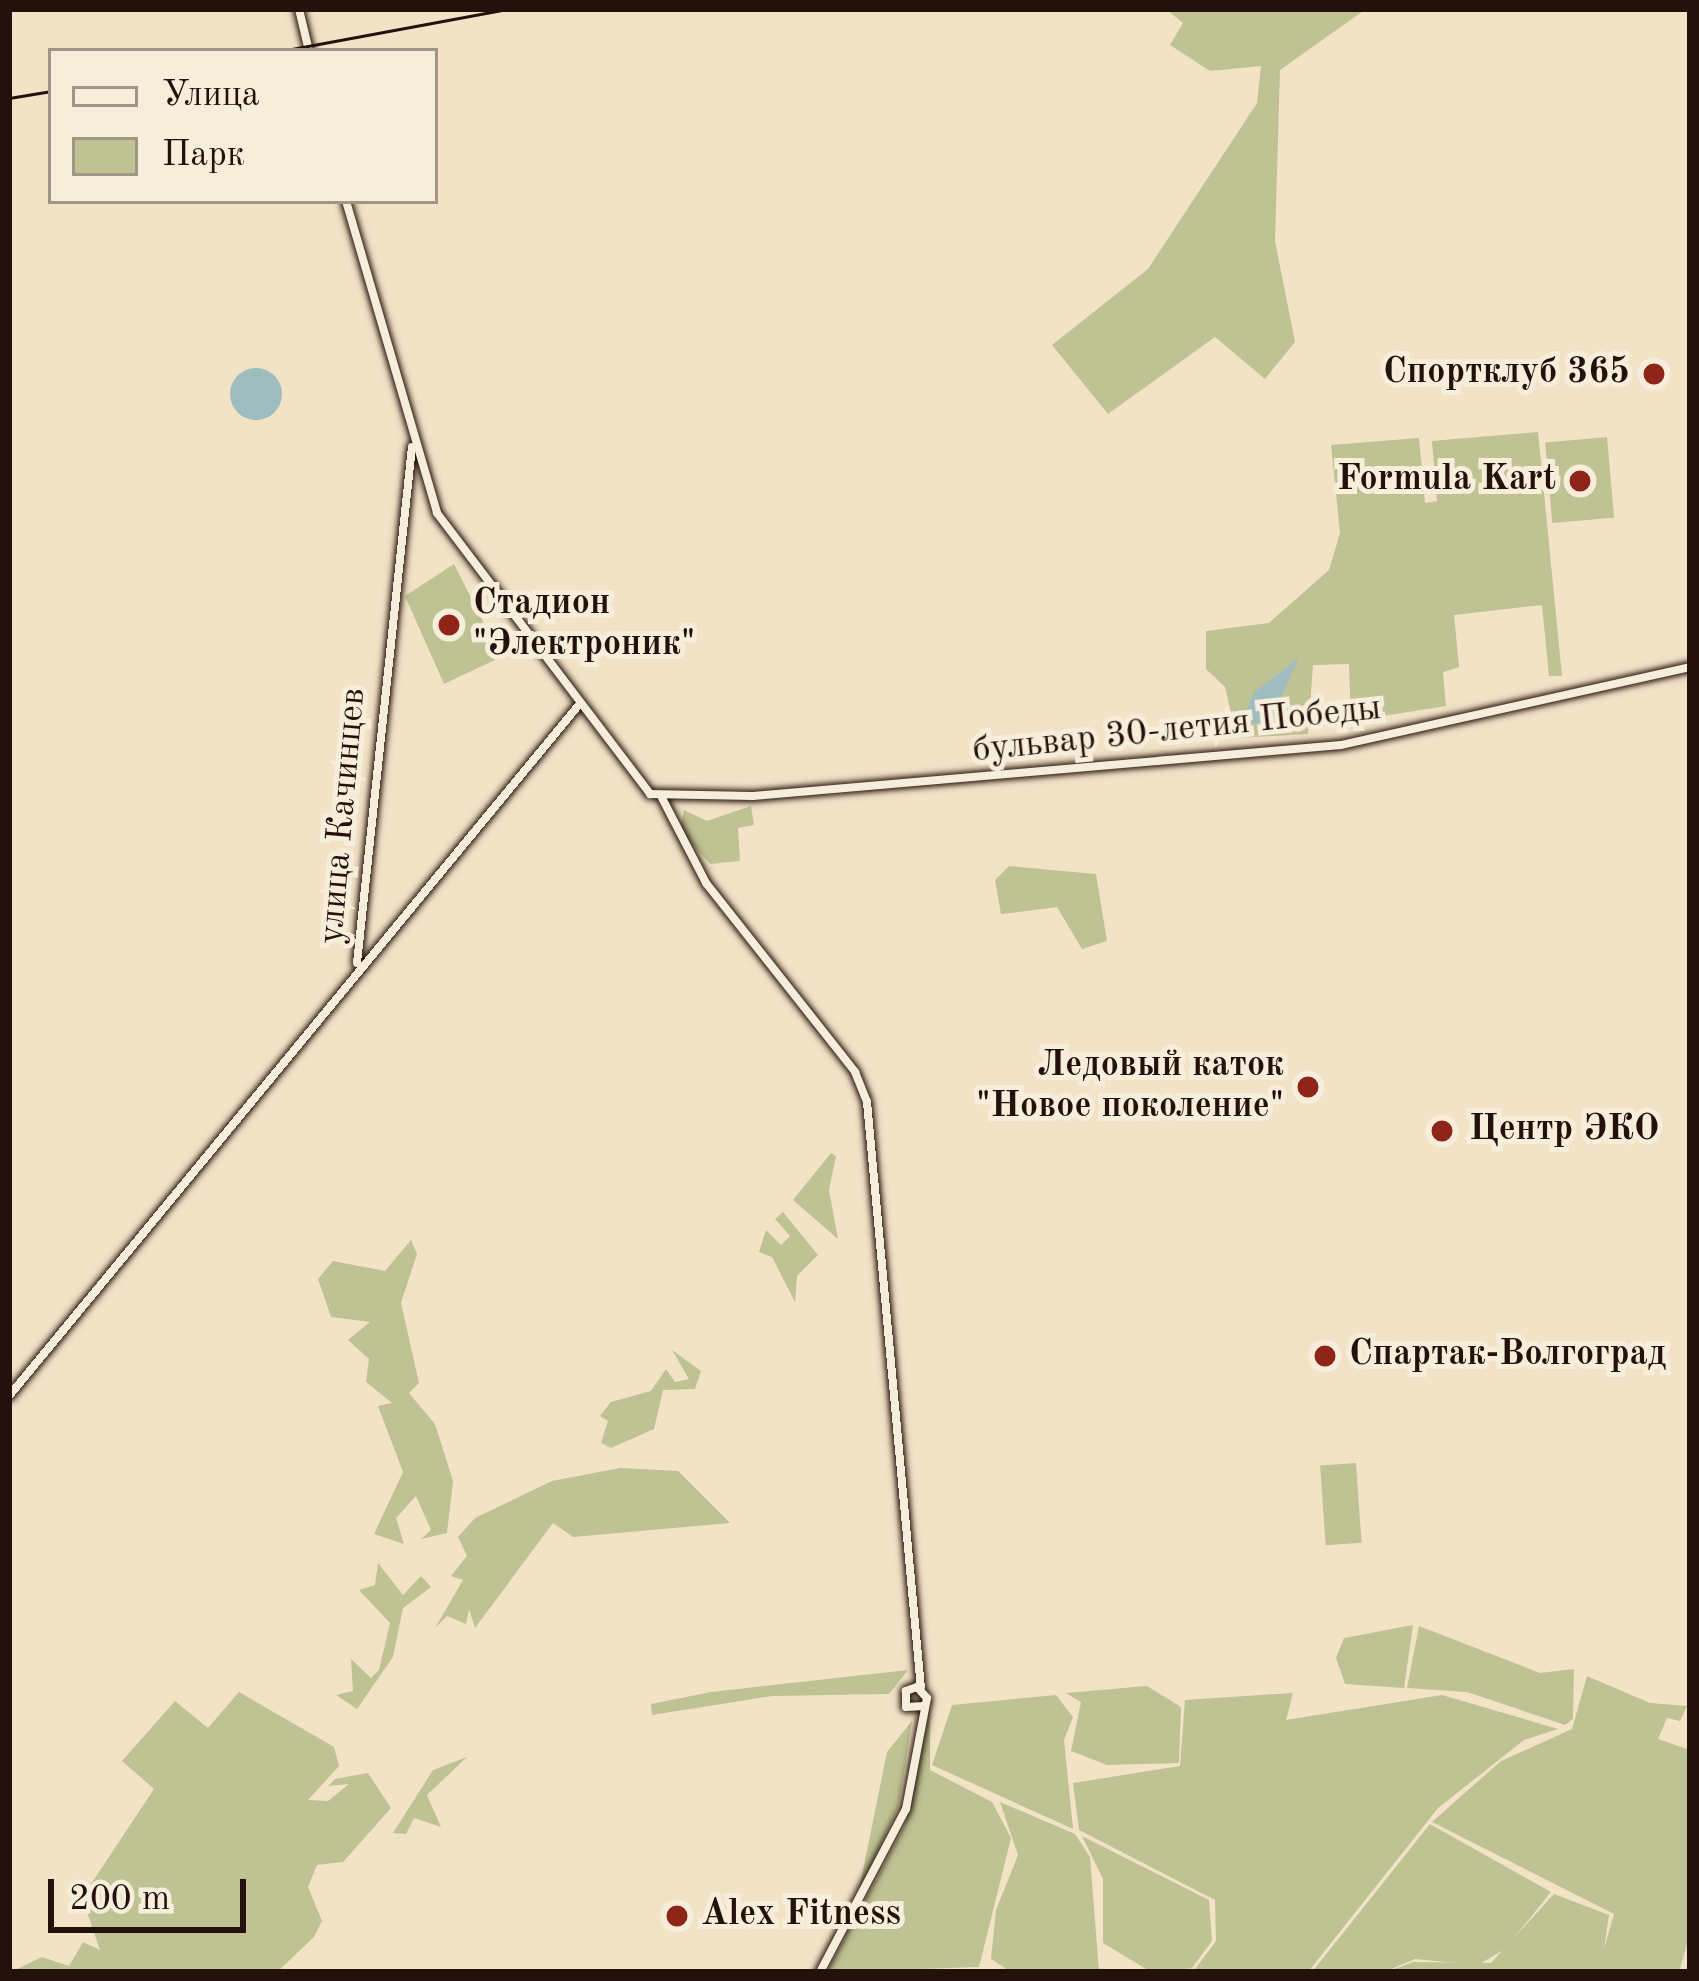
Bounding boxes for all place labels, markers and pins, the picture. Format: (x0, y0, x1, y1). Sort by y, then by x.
place label: Спортклуб 365 (1383, 352, 1630, 396)
marker: Спортклуб 365 (1641, 361, 1667, 387)
place label: Formula Kart (1337, 459, 1556, 503)
marker: Formula Kart (1567, 468, 1593, 494)
place label: Стадион "Электроник" (473, 582, 695, 667)
marker: Стадион "Электроник" (436, 612, 462, 638)
place label: Ледовый каток "Новое поколение" (976, 1044, 1284, 1129)
marker: Ледовый каток "Новое поколение" (1295, 1074, 1321, 1100)
place label: Центр ЭКО (1469, 1109, 1659, 1153)
marker: Центр ЭКО (1426, 1115, 1458, 1147)
place label: Спартак-Волгоград (1349, 1334, 1667, 1378)
marker: Спартак-Волгоград (1312, 1343, 1338, 1369)
place label: Alex Fitness (701, 1894, 901, 1938)
marker: Alex Fitness (664, 1903, 690, 1929)

